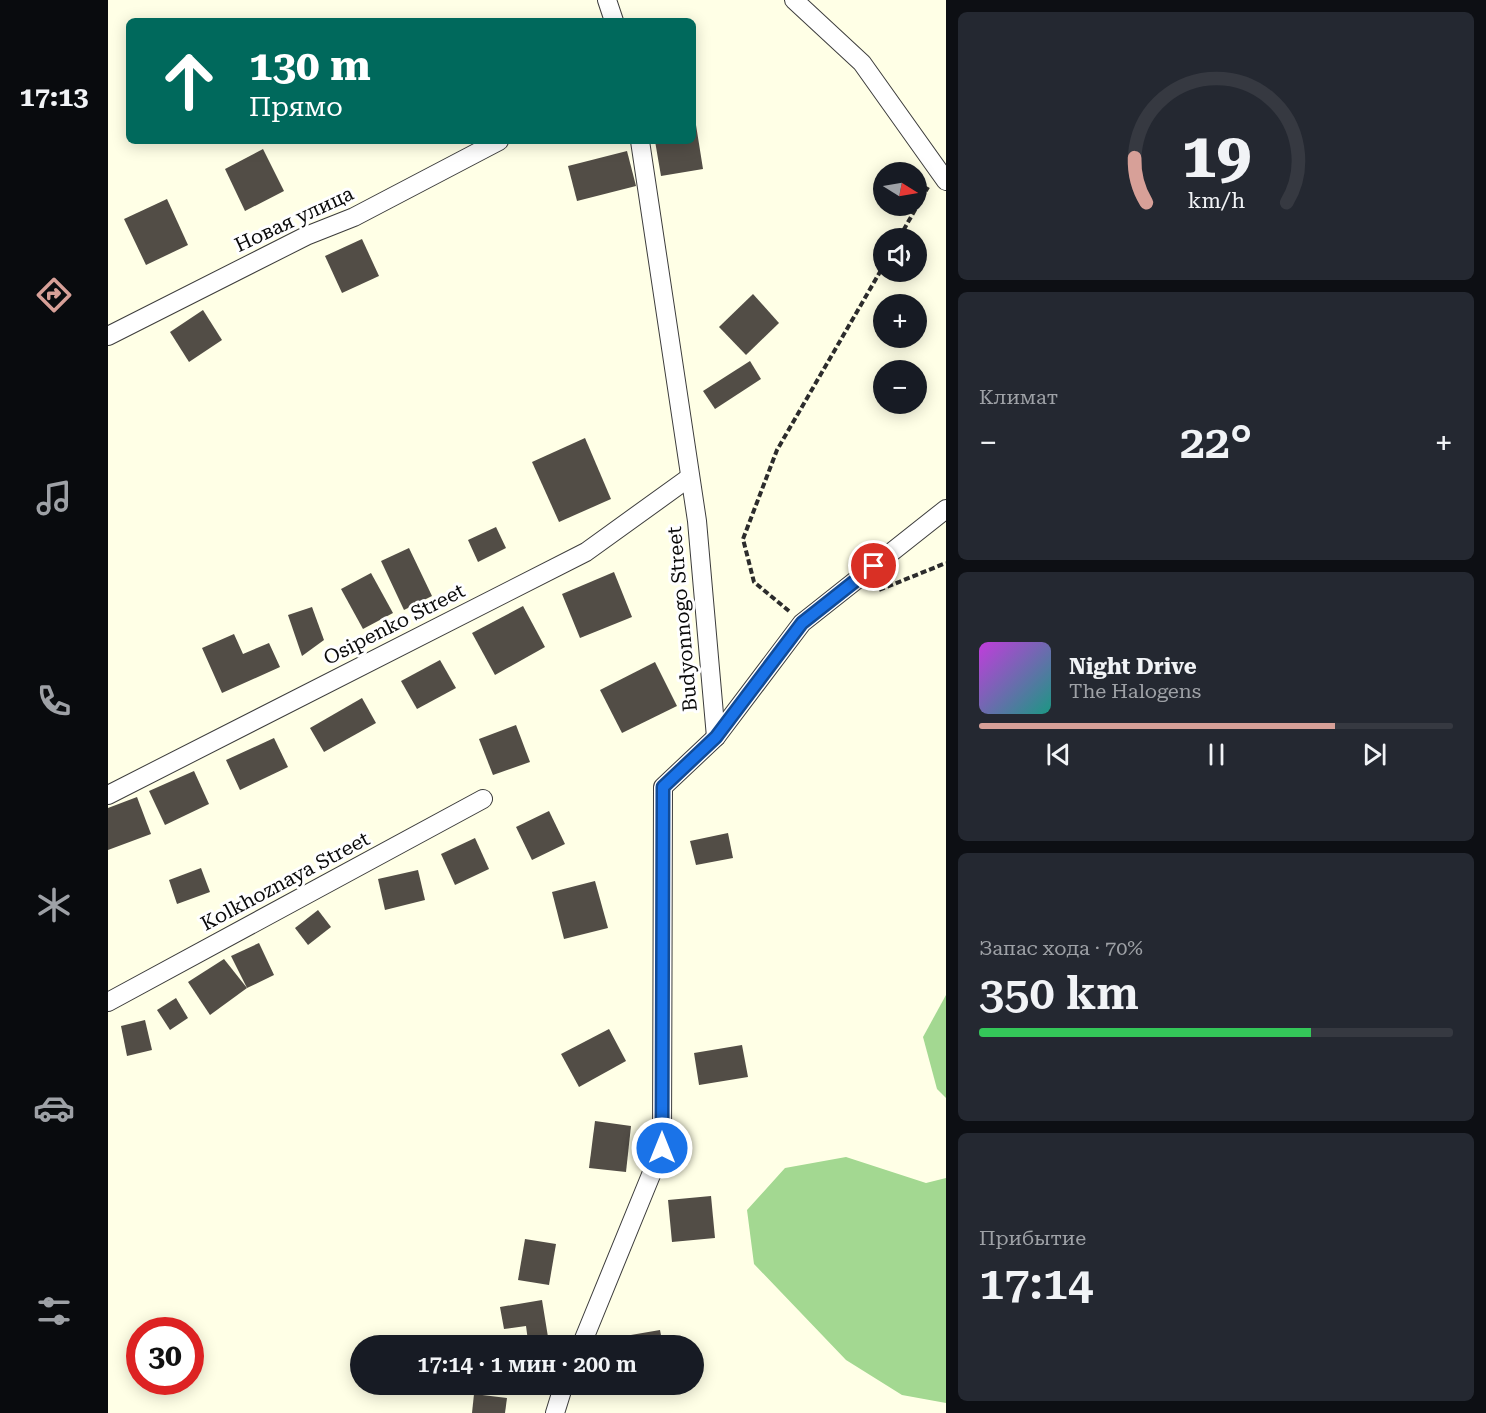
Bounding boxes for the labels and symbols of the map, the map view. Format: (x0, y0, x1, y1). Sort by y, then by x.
north arrow (873, 162, 927, 216)
street label: Новая улица (231, 181, 357, 257)
street label: Budyonnogo Street (662, 525, 702, 713)
pin (848, 540, 899, 591)
street label: Osipenko Street (319, 578, 469, 670)
street label: Kolkhoznaya Street (197, 826, 374, 936)
position arrow (630, 1116, 694, 1180)
speed limit sign: 30 (126, 1317, 204, 1395)

